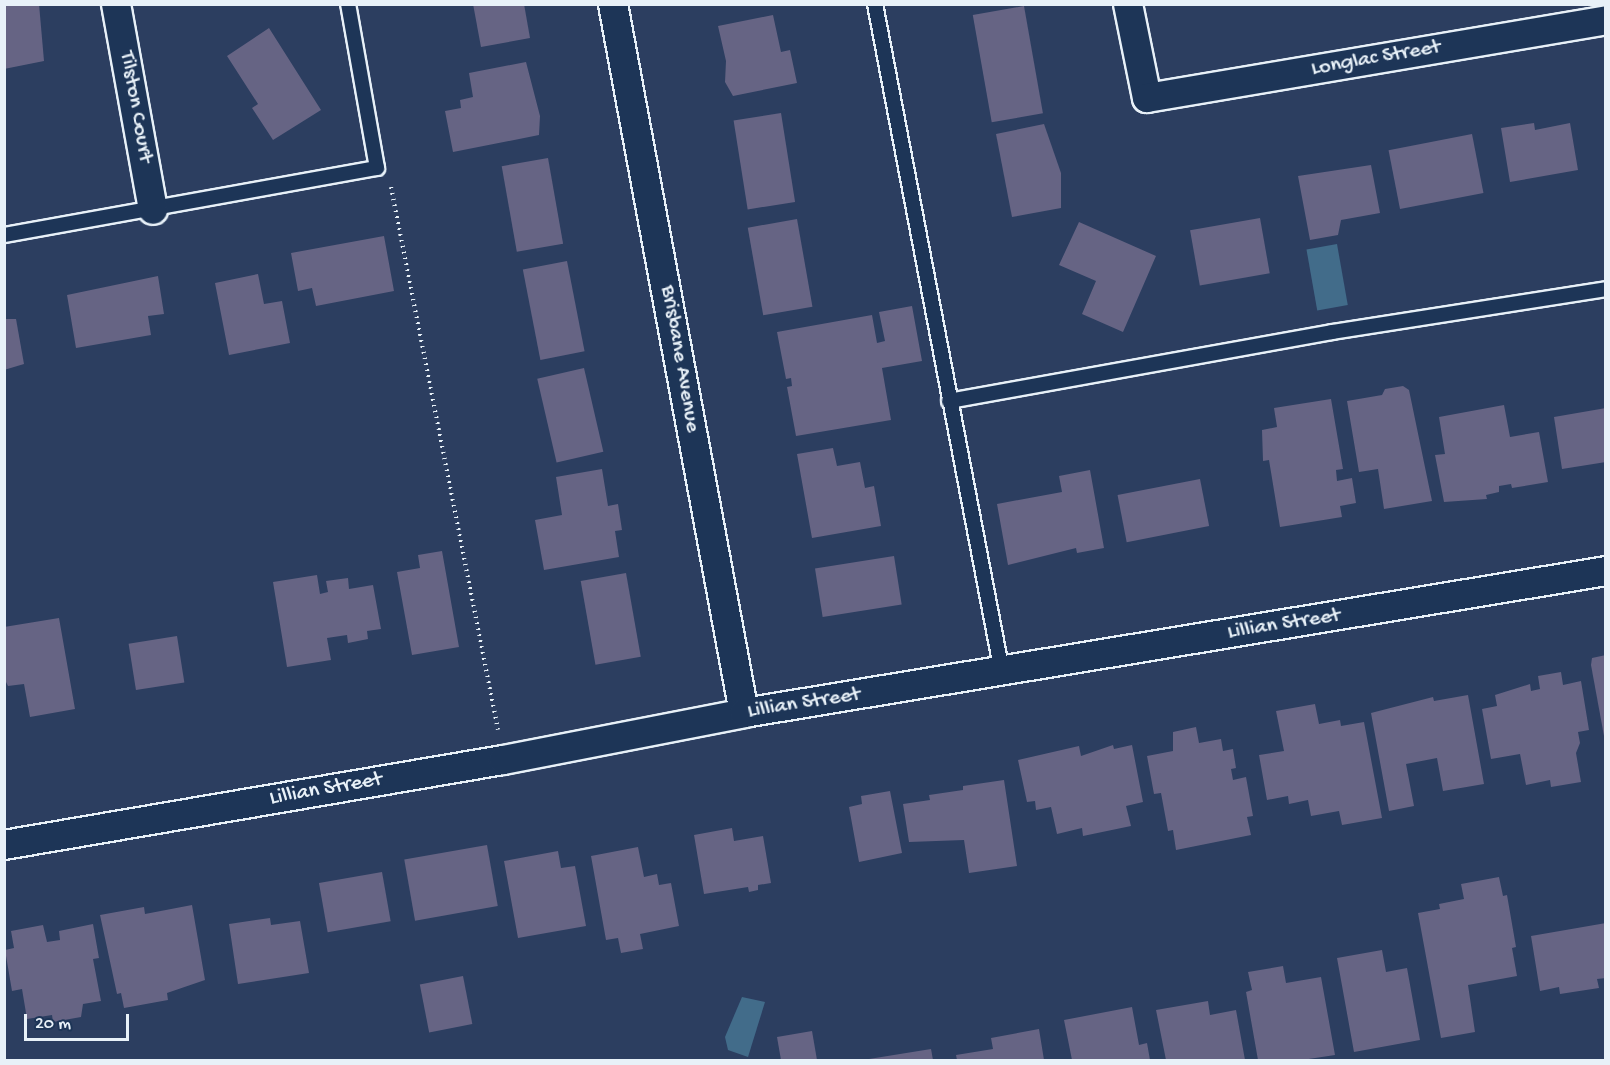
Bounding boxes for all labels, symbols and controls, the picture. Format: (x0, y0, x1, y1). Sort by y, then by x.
street label: Longlac Street (1309, 35, 1443, 83)
street label: Tilston Court (112, 49, 158, 165)
street label: Brisbane Avenue (653, 283, 705, 435)
street label: Lillian Street (1226, 603, 1342, 647)
street label: Lillian Street (746, 682, 862, 726)
street label: Lillian Street (268, 767, 384, 813)
scale bar (27, 1002, 132, 1040)
text: 20 m (35, 1014, 71, 1035)

